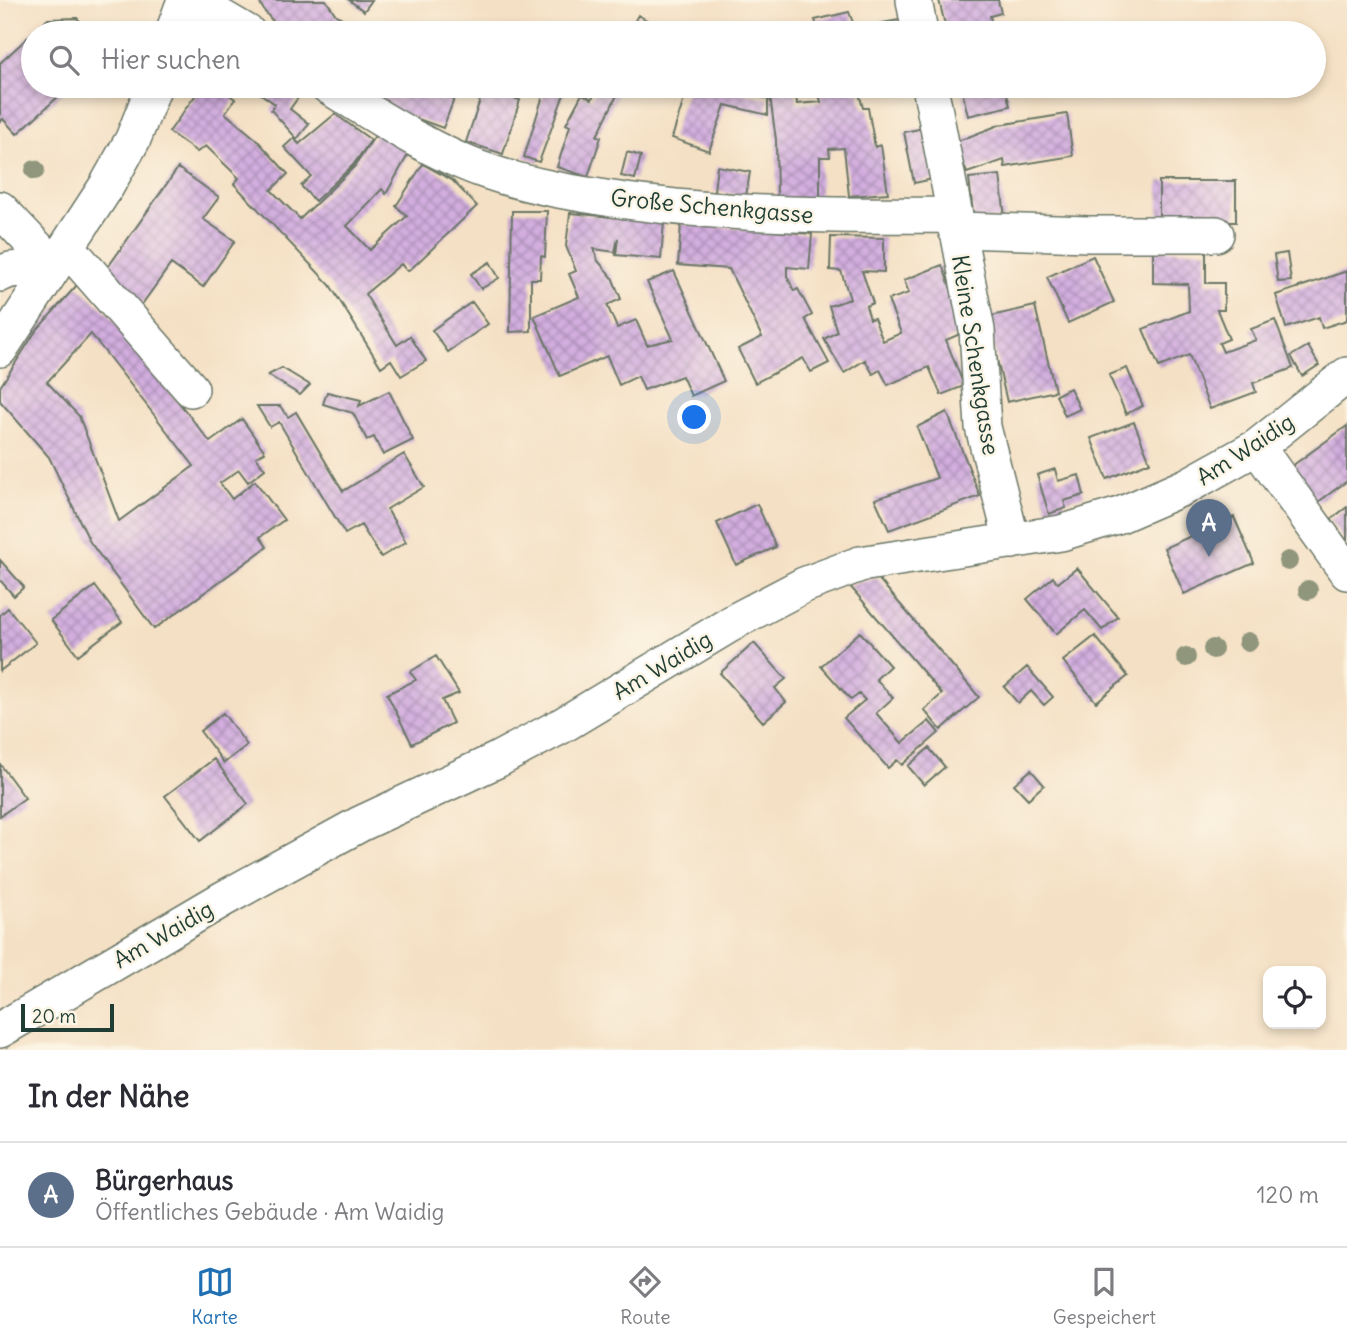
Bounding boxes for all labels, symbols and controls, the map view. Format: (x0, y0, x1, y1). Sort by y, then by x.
search box (21, 21, 1326, 98)
icon: search (45, 41, 83, 79)
text: Hier suchen (101, 43, 241, 76)
street label: Große Schenkgasse (609, 183, 815, 229)
street label: Kleine Schenkgasse (946, 253, 1006, 457)
your location (677, 400, 711, 434)
street label: Am Waidig (1191, 407, 1299, 491)
pin: A (1186, 499, 1232, 557)
street label: Am Waidig (607, 624, 717, 706)
street label: Am Waidig (108, 894, 218, 974)
map controls (1263, 966, 1326, 1029)
button: locate (1263, 966, 1326, 1029)
scale bar (21, 1001, 114, 1033)
text: 20 m (32, 1004, 76, 1028)
text: In der Nähe (28, 1077, 190, 1115)
text: Bürgerhaus (95, 1164, 233, 1197)
text: A (44, 1180, 58, 1209)
text: 120 m (1256, 1180, 1319, 1209)
text: Öffentliches Gebäude · Am Waidig (95, 1197, 444, 1226)
tab: Karte (191, 1263, 238, 1329)
tab: Route (620, 1263, 670, 1329)
tab: Gespeichert (1053, 1263, 1156, 1329)

